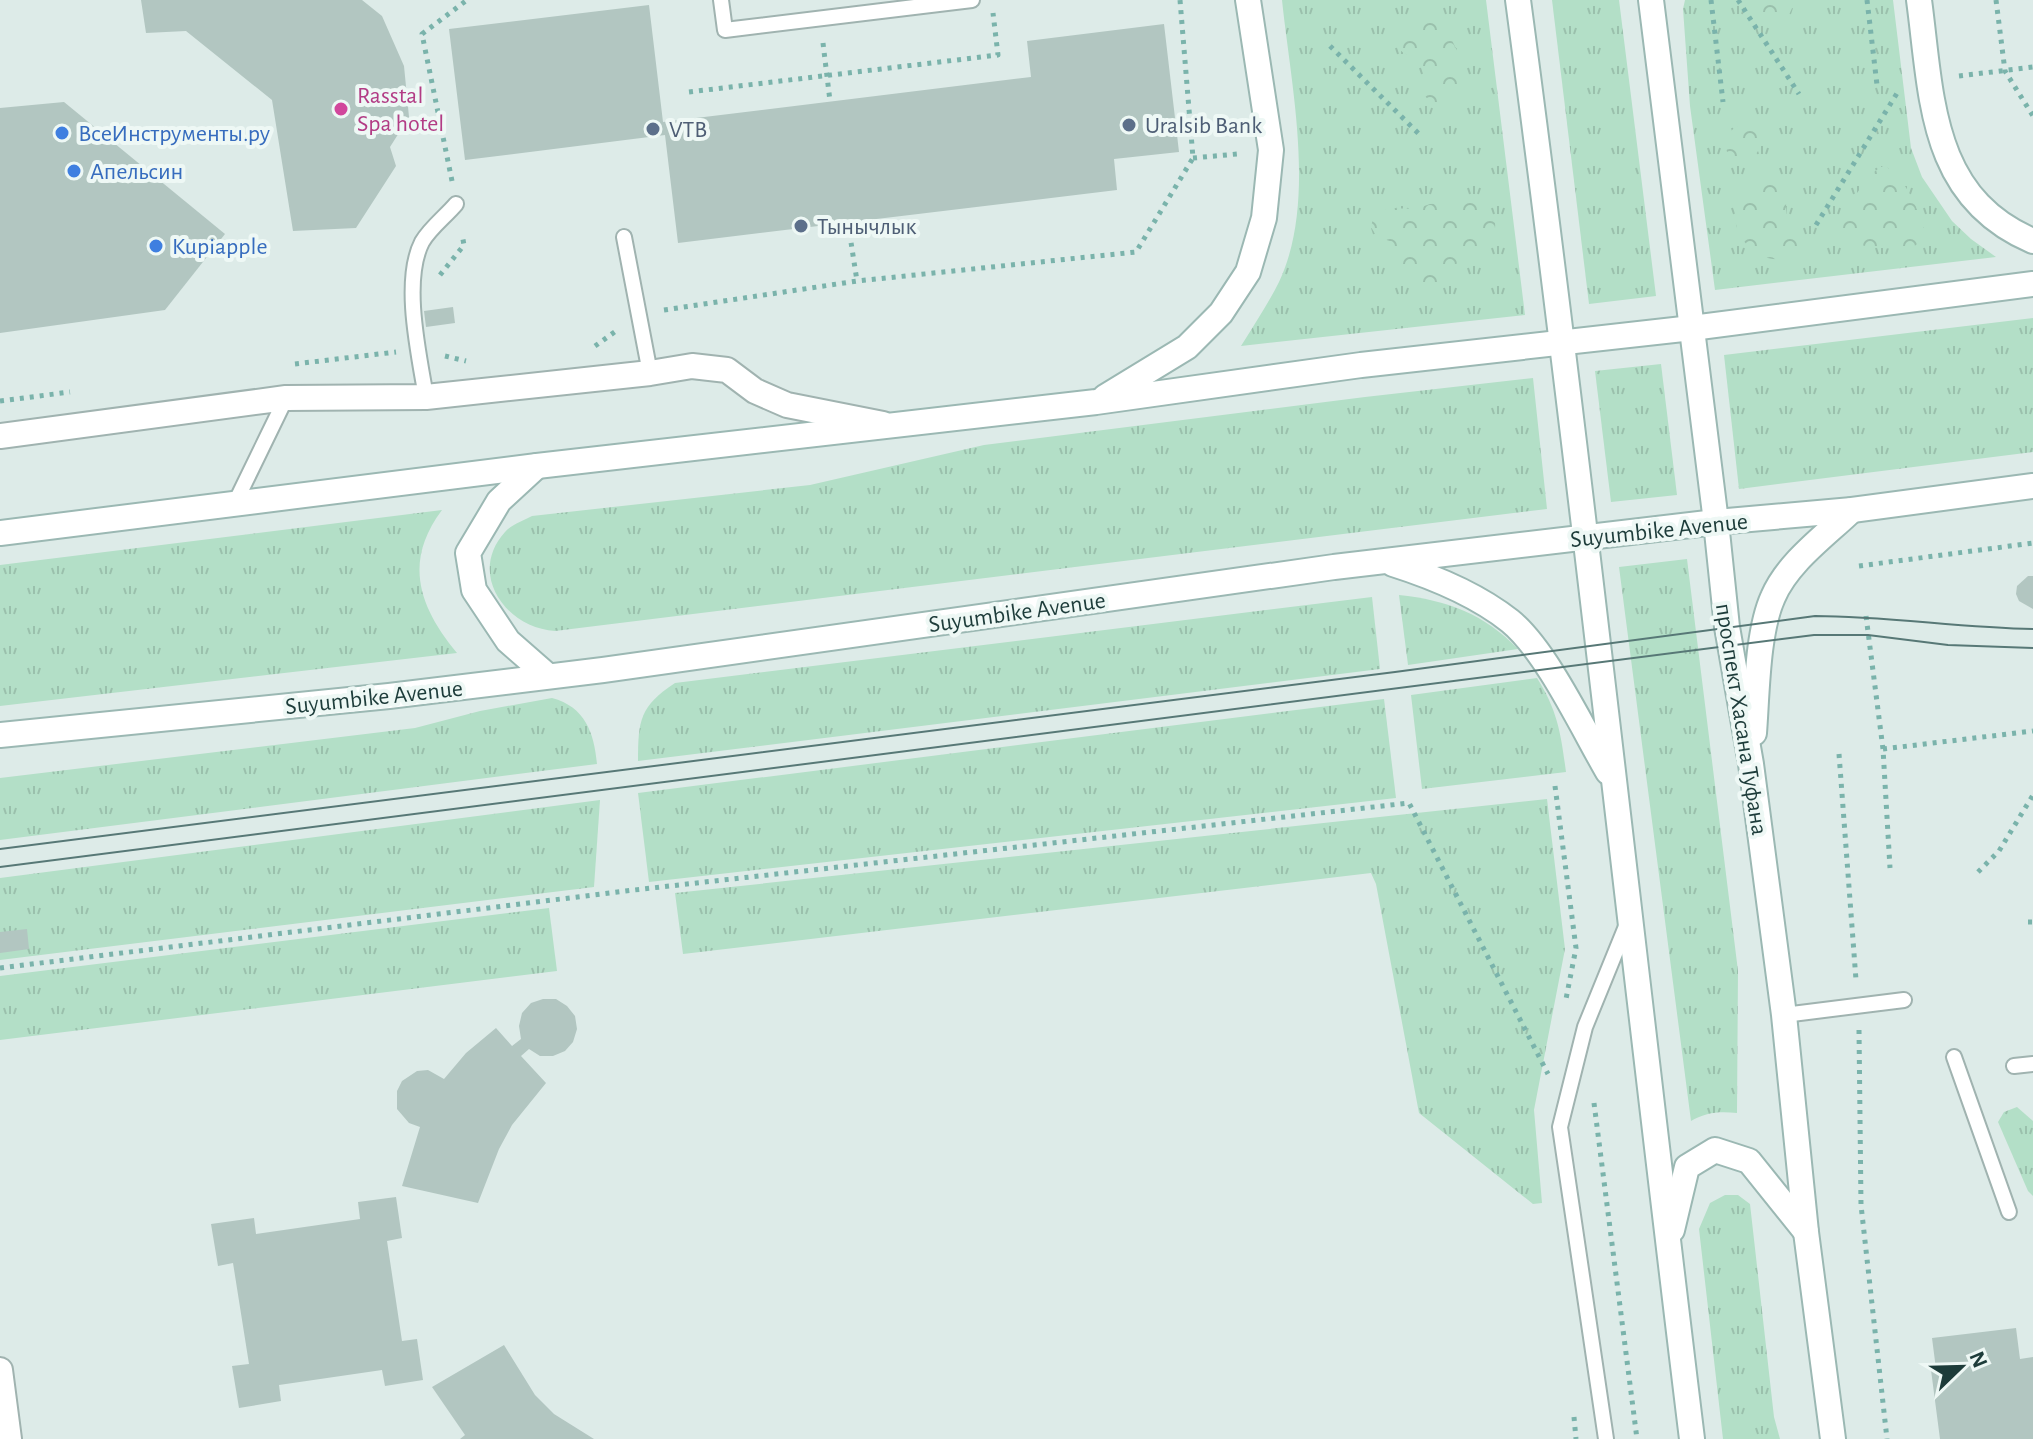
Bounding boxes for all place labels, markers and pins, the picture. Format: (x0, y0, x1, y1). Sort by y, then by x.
place label: Rasstal Spa hotel (357, 84, 444, 136)
marker: Rasstal Spa hotel (332, 100, 350, 118)
place label: Uralsib Bank (1145, 114, 1262, 138)
marker: Uralsib Bank (1120, 116, 1138, 134)
place label: VTB (669, 118, 707, 142)
marker: VTB (644, 120, 662, 138)
place label: ВсеИнструменты.ру (78, 122, 271, 146)
marker: ВсеИнструменты.ру (53, 124, 71, 142)
place label: Апельсин (90, 160, 183, 184)
marker: Апельсин (65, 162, 83, 180)
place label: Тынычлык (817, 215, 916, 239)
marker: Тынычлык (792, 217, 810, 235)
place label: Kupiapple (172, 235, 268, 259)
marker: Kupiapple (147, 237, 165, 255)

